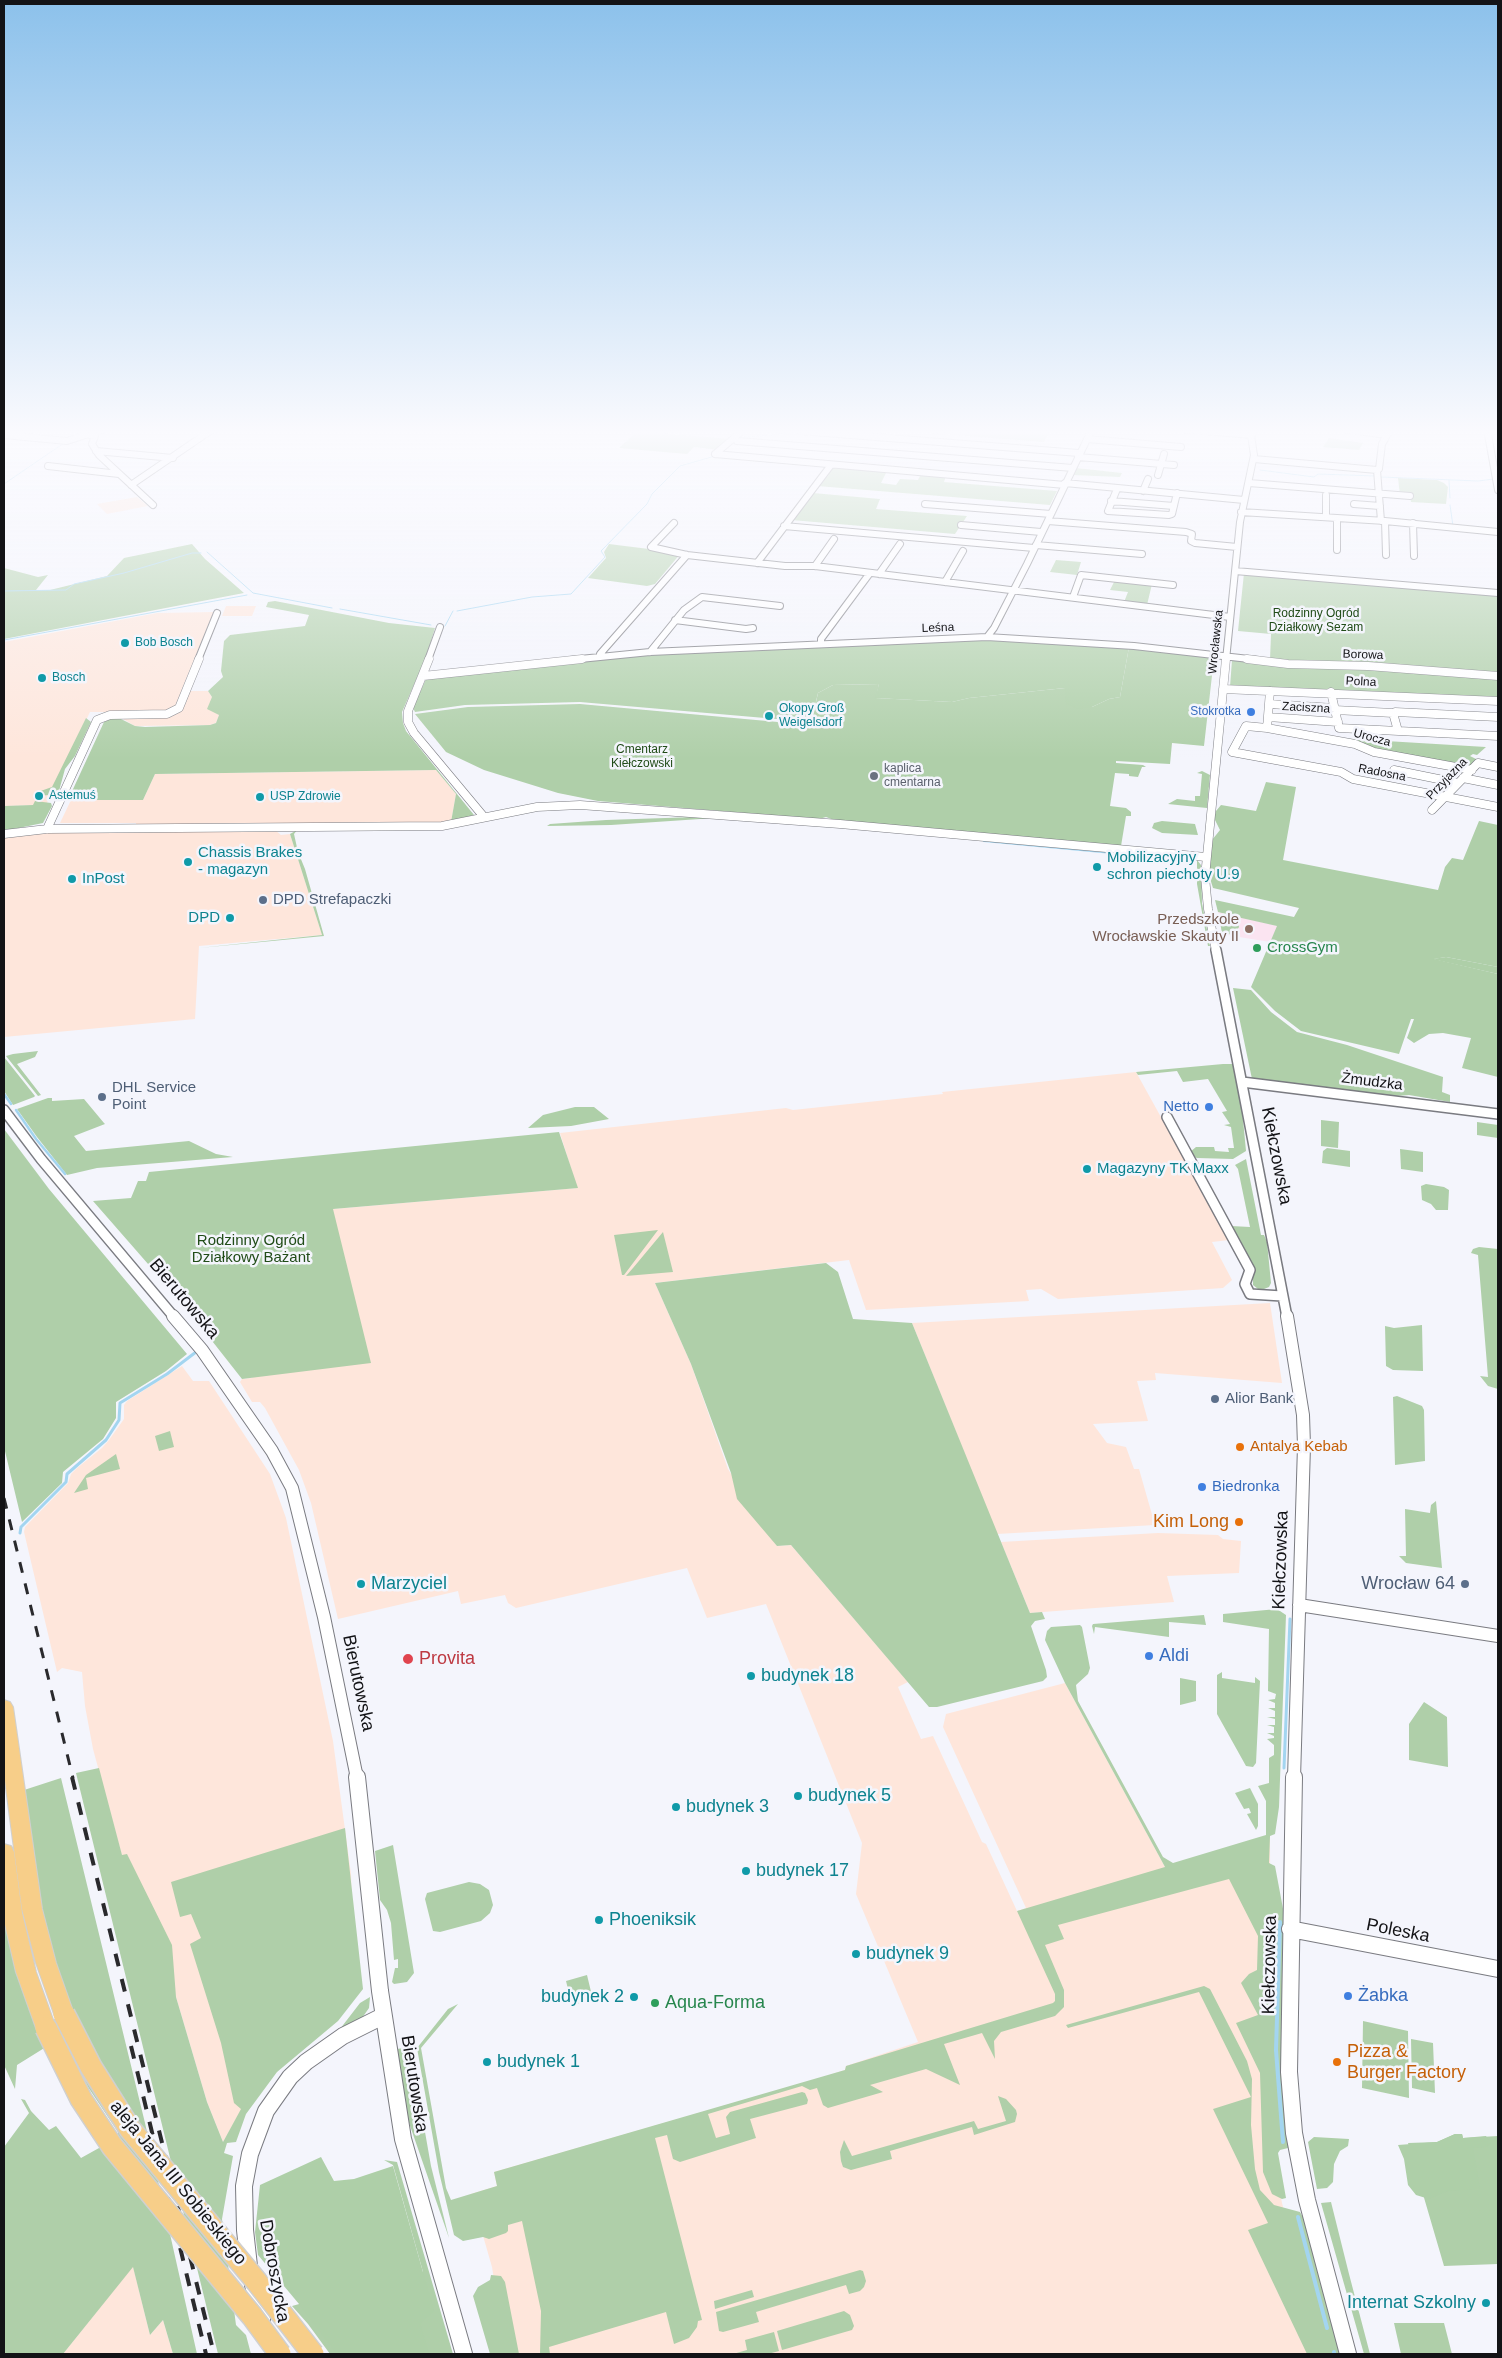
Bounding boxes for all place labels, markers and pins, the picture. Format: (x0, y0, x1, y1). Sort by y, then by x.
place label: Bob Bosch (135, 636, 193, 650)
marker: Bob Bosch (119, 637, 131, 649)
place label: Bosch (52, 671, 85, 685)
marker: Bosch (36, 672, 48, 684)
place label: Okopy Groß Weigelsdorf (779, 702, 844, 730)
place label: Stokrotka (1190, 705, 1241, 719)
marker: Stokrotka (1245, 706, 1257, 718)
marker: Okopy Groß Weigelsdorf (763, 710, 775, 722)
place label: kaplica cmentarna (884, 762, 941, 790)
marker: kaplica cmentarna (868, 770, 880, 782)
place label: Astemuś (49, 789, 96, 803)
marker: Astemuś (33, 790, 45, 802)
place label: USP Zdrowie (270, 790, 341, 804)
marker: USP Zdrowie (254, 791, 266, 803)
place label: Chassis Brakes - magazyn (198, 844, 302, 879)
place label: Mobilizacyjny schron piechoty U.9 (1107, 849, 1240, 884)
marker: Chassis Brakes - magazyn (182, 856, 194, 868)
marker: Mobilizacyjny schron piechoty U.9 (1091, 861, 1103, 873)
place label: InPost (82, 870, 125, 888)
marker: InPost (66, 873, 78, 885)
place label: DPD Strefapaczki (273, 891, 391, 909)
marker: DPD Strefapaczki (257, 894, 269, 906)
place label: DPD (188, 909, 220, 927)
place label: Przedszkole Wrocławskie Skauty II (1093, 911, 1239, 946)
marker: DPD (224, 912, 236, 924)
marker: Przedszkole Wrocławskie Skauty II (1243, 923, 1255, 935)
place label: CrossGym (1267, 939, 1338, 957)
marker: CrossGym (1251, 942, 1263, 954)
place label: DHL Service Point (112, 1079, 196, 1114)
marker: DHL Service Point (96, 1091, 108, 1103)
place label: Netto (1163, 1098, 1199, 1116)
marker: Netto (1203, 1101, 1215, 1113)
place label: Magazyny TK Maxx (1097, 1160, 1229, 1178)
marker: Magazyny TK Maxx (1081, 1163, 1093, 1175)
place label: Alior Bank (1225, 1390, 1293, 1408)
marker: Alior Bank (1209, 1393, 1221, 1405)
place label: Antalya Kebab (1250, 1438, 1348, 1456)
marker: Antalya Kebab (1234, 1441, 1246, 1453)
place label: Biedronka (1212, 1478, 1280, 1496)
marker: Biedronka (1196, 1481, 1208, 1493)
place label: Kim Long (1153, 1511, 1229, 1533)
marker: Kim Long (1233, 1516, 1245, 1528)
place label: Marzyciel (371, 1573, 447, 1595)
place label: Wrocław 64 (1361, 1573, 1455, 1595)
marker: Marzyciel (355, 1578, 367, 1590)
marker: Wrocław 64 (1459, 1578, 1471, 1590)
place label: Aldi (1159, 1645, 1189, 1667)
place label: Provita (419, 1648, 475, 1670)
marker: Aldi (1143, 1650, 1155, 1662)
marker: Provita (401, 1652, 415, 1666)
place label: budynek 18 (761, 1665, 854, 1687)
marker: budynek 18 (745, 1670, 757, 1682)
place label: budynek 5 (808, 1785, 891, 1807)
marker: budynek 5 (792, 1790, 804, 1802)
place label: budynek 3 (686, 1796, 769, 1818)
marker: budynek 3 (670, 1801, 682, 1813)
place label: budynek 17 (756, 1860, 849, 1882)
marker: budynek 17 (740, 1865, 752, 1877)
place label: Phoeniksik (609, 1909, 696, 1931)
marker: Phoeniksik (593, 1914, 605, 1926)
place label: budynek 9 (866, 1943, 949, 1965)
marker: budynek 9 (850, 1948, 862, 1960)
place label: Żabka (1358, 1985, 1408, 2007)
place label: budynek 2 (541, 1986, 624, 2008)
marker: Żabka (1342, 1990, 1354, 2002)
marker: budynek 2 (628, 1991, 640, 2003)
place label: Aqua-Forma (665, 1992, 765, 2014)
marker: Aqua-Forma (649, 1997, 661, 2009)
place label: Pizza & Burger Factory (1347, 2041, 1466, 2084)
place label: budynek 1 (497, 2051, 580, 2073)
marker: budynek 1 (481, 2056, 493, 2068)
marker: Pizza & Burger Factory (1331, 2056, 1343, 2068)
place label: Internat Szkolny (1347, 2292, 1476, 2314)
marker: Internat Szkolny (1480, 2297, 1492, 2309)

